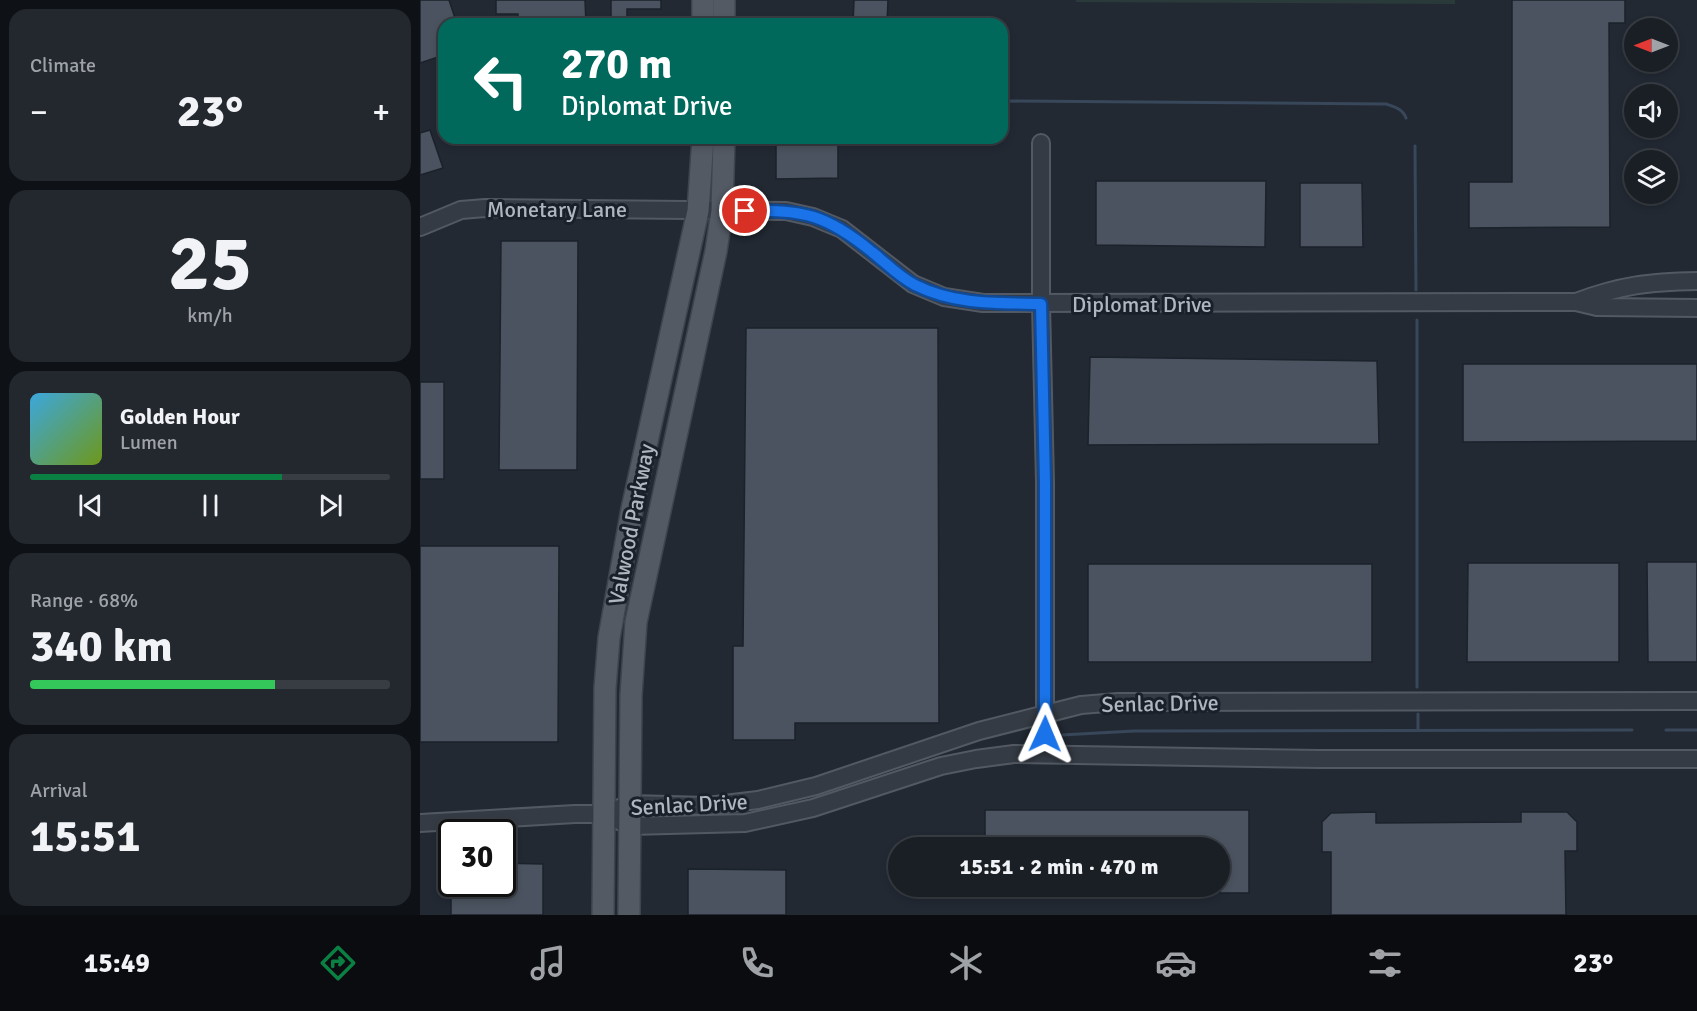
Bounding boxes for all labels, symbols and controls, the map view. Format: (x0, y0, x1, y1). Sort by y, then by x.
north arrow (1624, 18, 1678, 72)
map controls (1624, 18, 1678, 204)
text: 270 m (561, 39, 672, 90)
icon: left (462, 42, 540, 120)
text: Climate (30, 53, 96, 78)
text: 23° (177, 84, 243, 139)
button: sound (1624, 84, 1678, 138)
text: Diplomat Drive (561, 90, 733, 123)
text: − (30, 92, 48, 133)
text: + (372, 92, 390, 133)
button: layers (1624, 150, 1678, 204)
pin (719, 185, 770, 236)
icon: arrive (728, 194, 761, 227)
street label: Monetary Lane (487, 196, 627, 223)
text: 25 (168, 216, 252, 312)
street label: Diplomat Drive (1072, 291, 1212, 318)
text: km/h (187, 303, 233, 328)
text: Golden Hour (120, 403, 240, 430)
text: Lumen (120, 430, 178, 455)
street label: Valwood Parkway (603, 441, 660, 607)
icon: previous (74, 489, 107, 522)
icon: pause (194, 489, 227, 522)
icon: next (314, 489, 347, 522)
text: Range · 68% (30, 588, 138, 613)
text: 340 km (30, 619, 173, 674)
street label: Senlac Drive (1101, 689, 1219, 718)
position arrow (1013, 702, 1077, 766)
text: Arrival (30, 778, 88, 803)
street label: Senlac Drive (630, 788, 748, 821)
text: 15:51 (30, 809, 140, 864)
speed limit sign: 30 (438, 819, 516, 897)
text: 15:51 · 2 min · 470 m (959, 853, 1159, 880)
icon: directions (317, 942, 359, 984)
icon: music (527, 942, 569, 984)
icon: phone (736, 942, 778, 984)
icon: climate (945, 942, 987, 984)
icon: car (1155, 942, 1197, 984)
icon: filters (1364, 942, 1406, 984)
text: 15:49 (84, 947, 150, 980)
text: 23° (1573, 947, 1613, 980)

